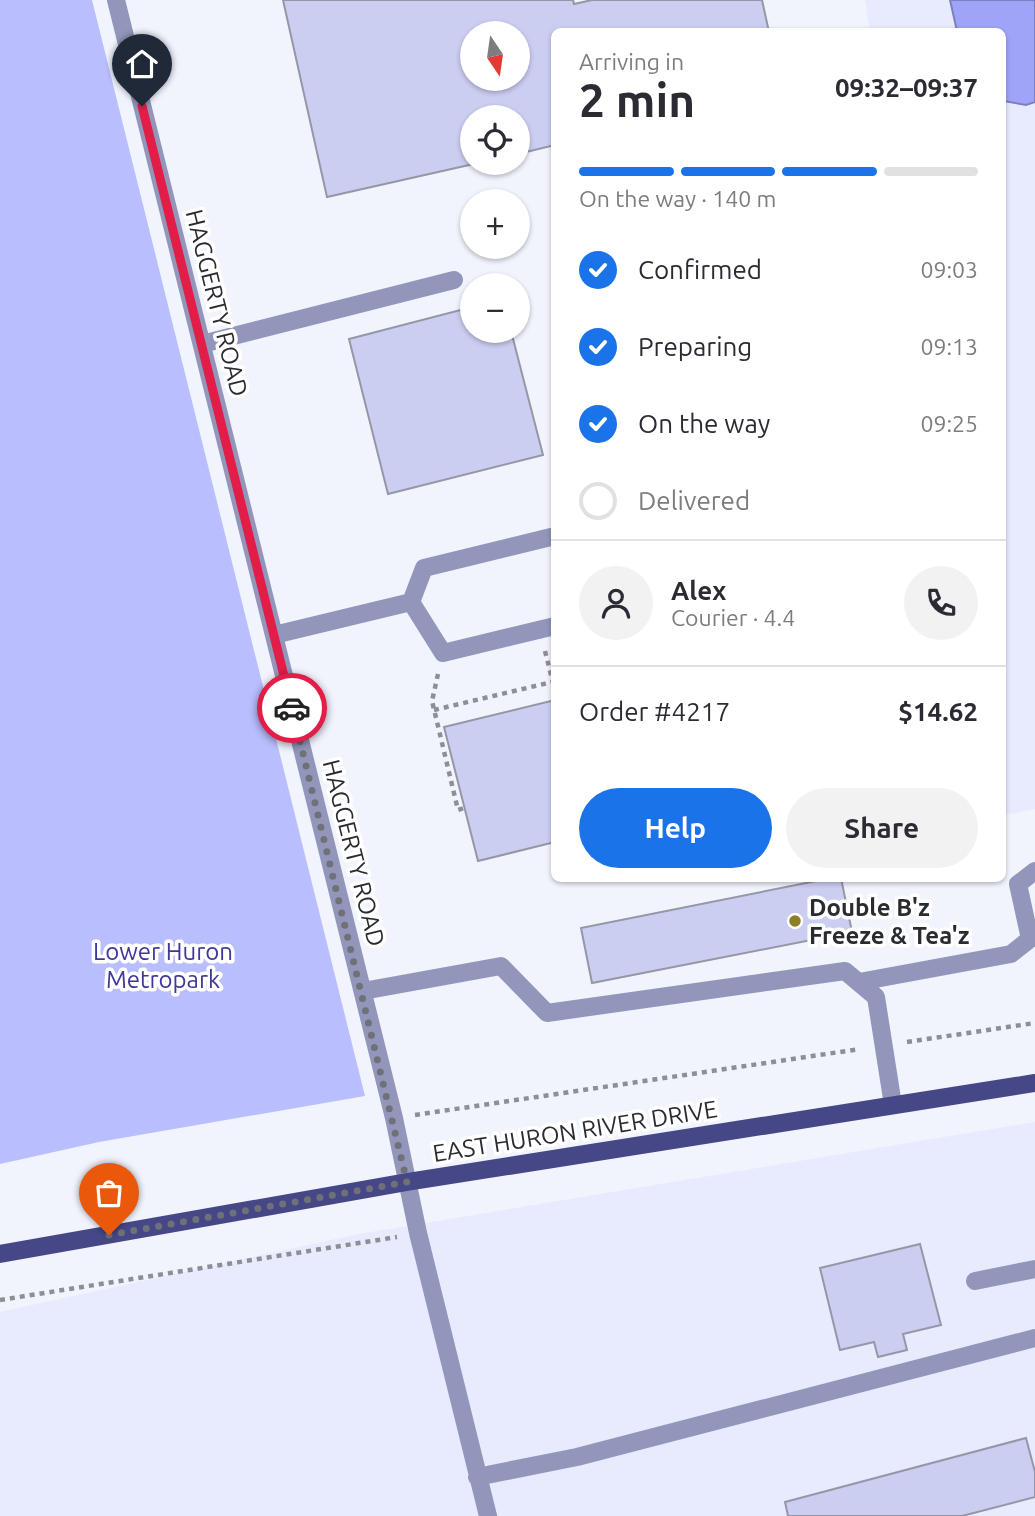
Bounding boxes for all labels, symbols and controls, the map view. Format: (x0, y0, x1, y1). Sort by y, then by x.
north arrow (460, 21, 530, 91)
map controls (460, 21, 530, 343)
pin (112, 34, 172, 106)
icon: home (123, 45, 161, 83)
text: Arriving in (579, 49, 684, 74)
text: 09:32–09:37 (835, 73, 978, 102)
text: 2 min (579, 74, 695, 126)
button: locate (460, 105, 530, 175)
text: On the way · 140 m (579, 186, 776, 211)
button: + (460, 189, 530, 259)
street label: HAGGERTY ROAD (181, 207, 253, 399)
icon: check (579, 251, 617, 289)
text: Confirmed (638, 255, 762, 284)
text: 09:03 (920, 257, 978, 282)
button: − (460, 273, 530, 343)
icon: check (579, 328, 617, 366)
text: Preparing (638, 332, 752, 361)
text: 09:13 (920, 334, 978, 359)
icon: check (579, 405, 617, 443)
text: On the way (638, 409, 770, 438)
text: 09:25 (920, 411, 978, 436)
text: Delivered (638, 486, 750, 515)
button: person (579, 566, 653, 640)
button: phone (904, 566, 978, 640)
text: Alex (671, 576, 726, 605)
text: Courier · 4.4 (671, 605, 795, 630)
courier (257, 673, 327, 743)
icon: car (273, 689, 311, 727)
text: Order #4217 (579, 697, 730, 726)
text: $14.62 (898, 697, 978, 726)
street label: HAGGERTY ROAD (318, 757, 390, 949)
button: Help (579, 788, 772, 868)
button: Share (786, 788, 978, 868)
place label: Double B'z Freeze & Tea'z (809, 894, 970, 949)
marker: Double B'z Freeze & Tea'z (787, 913, 803, 929)
park label: Lower Huron Metropark (93, 938, 233, 993)
street label: EAST HURON RIVER DRIVE (431, 1095, 719, 1167)
pin (79, 1163, 139, 1235)
icon: bag (90, 1174, 128, 1212)

